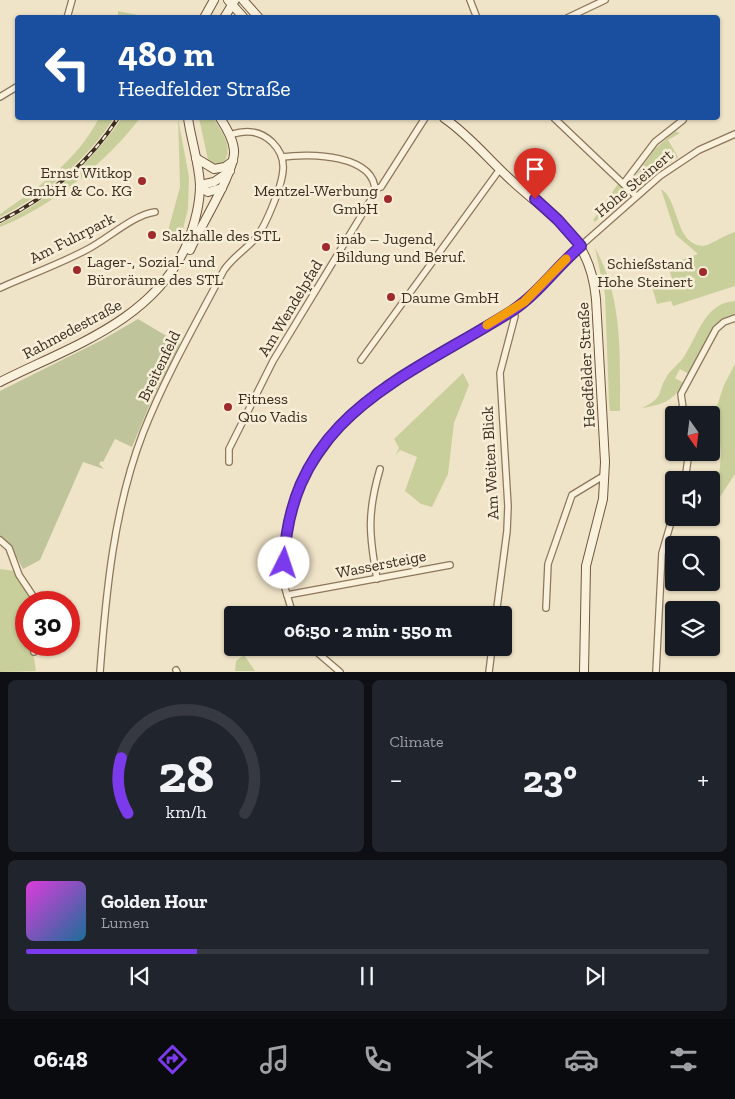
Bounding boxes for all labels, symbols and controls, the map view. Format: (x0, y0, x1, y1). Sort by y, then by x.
text: 480 m (118, 33, 214, 75)
icon: left (35, 35, 100, 100)
text: Heedfelder Straße (118, 75, 291, 102)
street label: Hohe Steinert (591, 145, 677, 221)
pin (514, 148, 556, 199)
icon: arrive (521, 155, 549, 183)
place label: Ernst Witkop GmbH & Co. KG (22, 163, 132, 200)
marker: Ernst Witkop GmbH & Co. KG (136, 175, 148, 187)
place label: Mentzel-Werbung GmbH (254, 181, 378, 218)
marker: Mentzel-Werbung GmbH (382, 193, 394, 205)
street label: Am Fuhrpark (26, 208, 118, 268)
place label: Salzhalle des STL (162, 226, 281, 245)
marker: Salzhalle des STL (146, 229, 158, 241)
place label: inab – Jugend, Bildung und Beruf. (336, 229, 466, 266)
marker: inab – Jugend, Bildung und Beruf. (320, 241, 332, 253)
place label: Lager-, Sozial- und Büroräume des STL (87, 252, 223, 289)
place label: Schießstand Hohe Steinert (597, 254, 693, 291)
street label: Am Wendelpfad (254, 256, 326, 360)
marker: Lager-, Sozial- und Büroräume des STL (71, 264, 83, 276)
marker: Schießstand Hohe Steinert (697, 266, 709, 278)
place label: Daume GmbH (401, 288, 499, 307)
marker: Daume GmbH (385, 291, 397, 303)
street label: Rahmedestraße (19, 295, 125, 363)
street label: Heedfelder Straße (573, 302, 599, 428)
street label: Breitenfeld (134, 327, 184, 405)
place label: Fitness Quo Vadis (238, 389, 307, 426)
marker: Fitness Quo Vadis (222, 401, 234, 413)
street label: Am Weiten Blick (478, 405, 502, 520)
north arrow (665, 406, 720, 461)
map controls (665, 406, 720, 656)
button: sound (665, 471, 720, 526)
position arrow (257, 536, 309, 588)
button: search (665, 536, 720, 591)
street label: Wassersteige (334, 546, 428, 582)
speed limit sign: 30 (15, 591, 80, 656)
button: layers (665, 601, 720, 656)
text: 06:50 · 2 min · 550 m (284, 619, 452, 642)
text: Climate (390, 732, 444, 751)
text: 28 (158, 743, 214, 805)
text: 23° (523, 756, 577, 802)
text: − (390, 763, 403, 796)
text: + (697, 763, 709, 796)
text: km/h (165, 801, 206, 823)
text: Golden Hour (101, 890, 208, 913)
text: Lumen (101, 913, 149, 932)
icon: previous (126, 962, 154, 990)
icon: pause (353, 962, 381, 990)
icon: next (581, 962, 609, 990)
icon: directions (155, 1042, 190, 1077)
icon: music (257, 1042, 292, 1077)
icon: phone (360, 1042, 395, 1077)
icon: climate (462, 1042, 497, 1077)
icon: car (564, 1042, 599, 1077)
icon: filters (666, 1042, 701, 1077)
text: 06:48 (34, 1046, 88, 1073)

